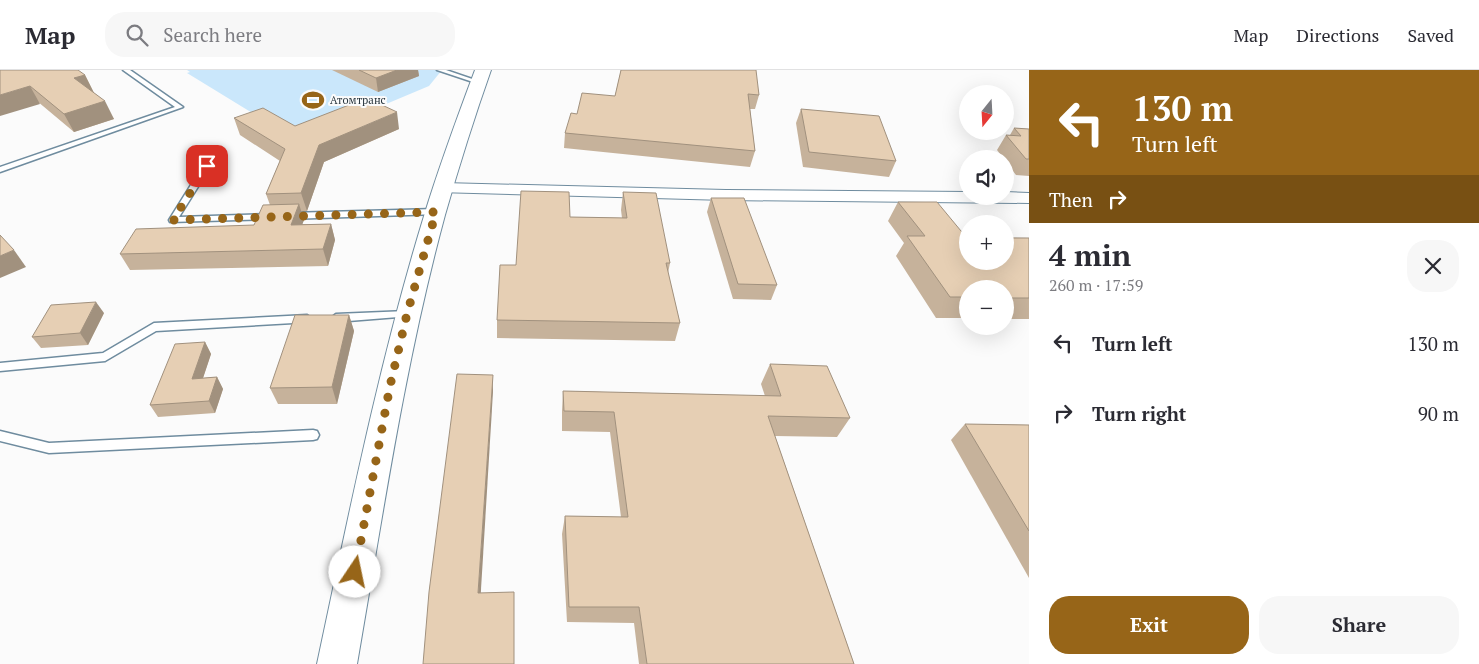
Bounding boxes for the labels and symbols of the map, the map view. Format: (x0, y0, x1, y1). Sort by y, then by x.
north arrow (959, 85, 1014, 140)
sports icon: Атомтранс (300, 87, 326, 113)
place label: Атомтранс (330, 93, 386, 107)
pin (186, 145, 228, 187)
position arrow (328, 545, 380, 597)

